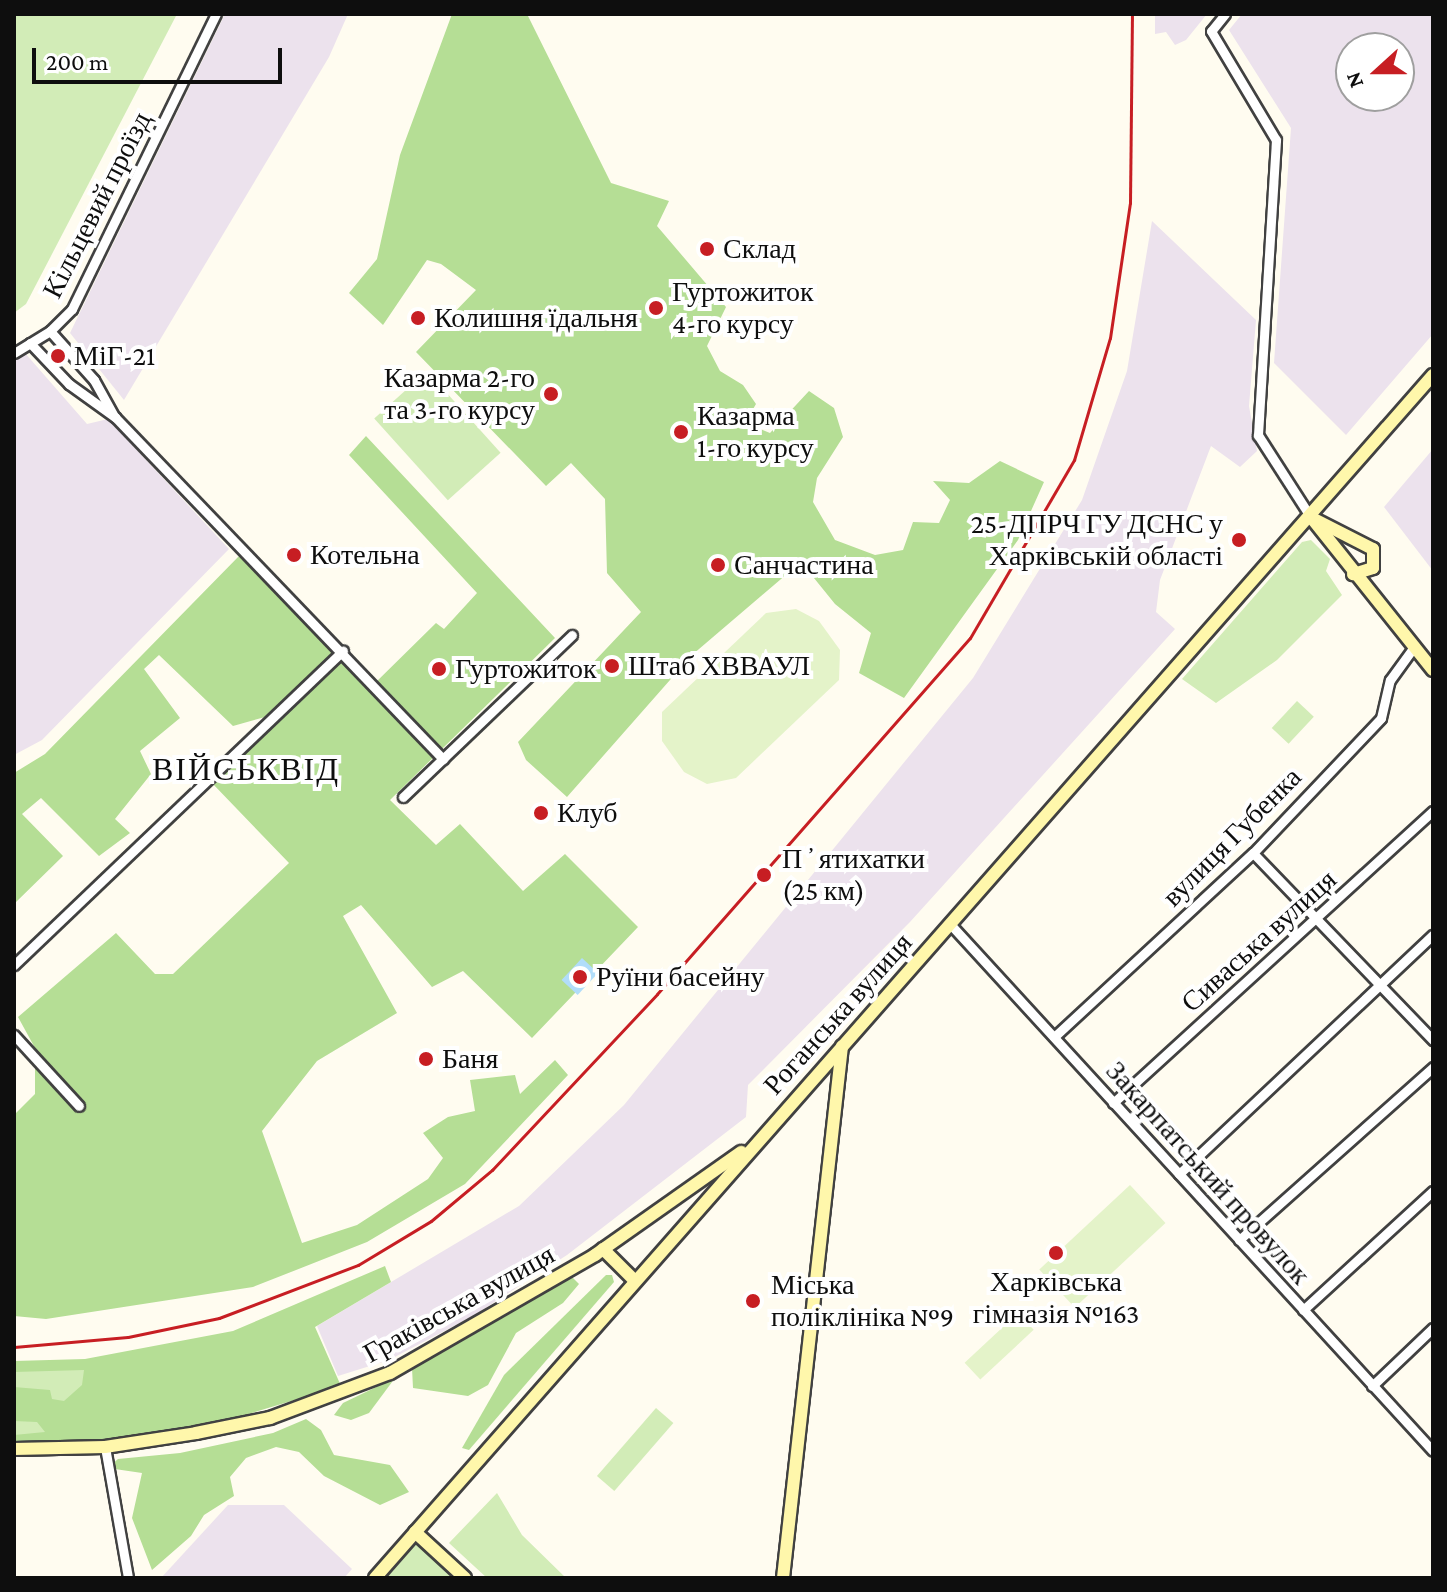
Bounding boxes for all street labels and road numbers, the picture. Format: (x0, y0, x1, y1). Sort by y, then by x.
street label: Кільцевий проїзд (36, 106, 158, 304)
street label: вулиця Губенка (1156, 761, 1308, 913)
street label: Сиваська вулиця (1175, 863, 1343, 1019)
street label: Роганська вулиця (757, 926, 919, 1102)
street label: Закарпатський провулок (1099, 1054, 1317, 1292)
street label: Граківська вулиця (358, 1238, 560, 1370)

